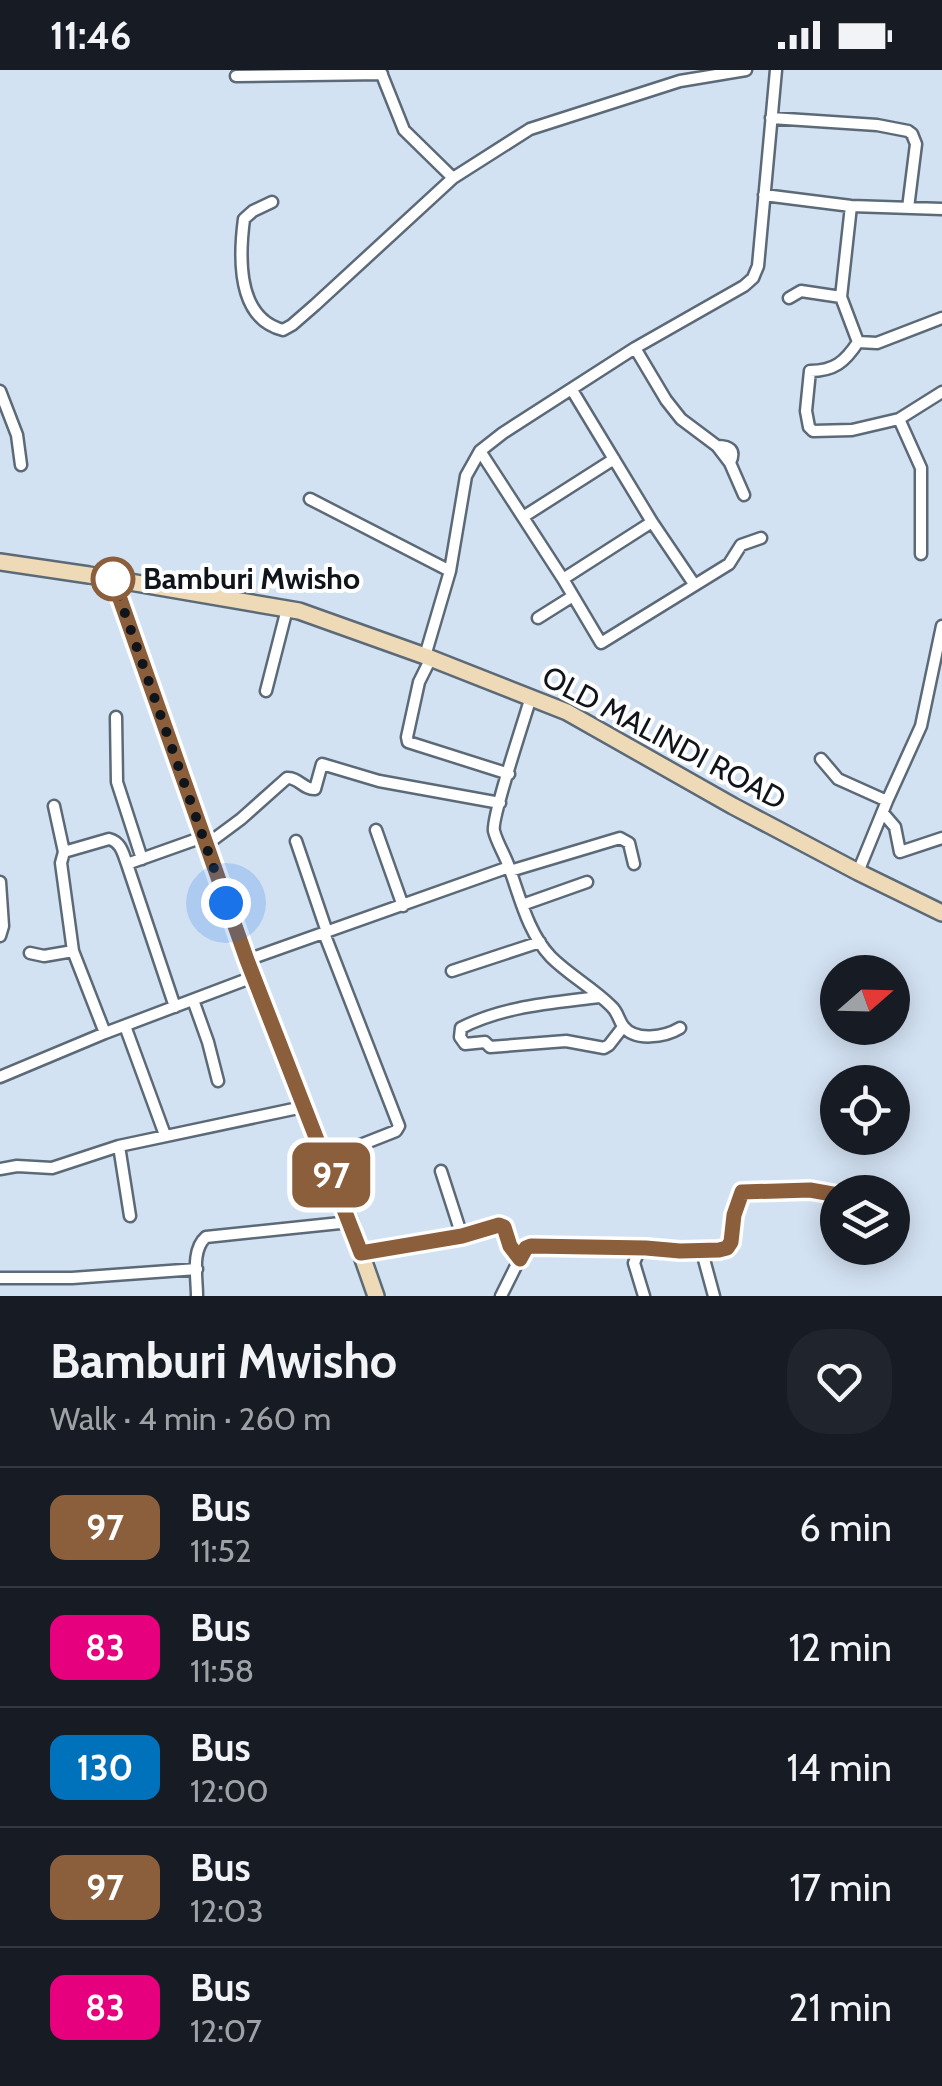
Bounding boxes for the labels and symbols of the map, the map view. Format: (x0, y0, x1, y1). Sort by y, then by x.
marker: Bamburi Mwisho (92, 558, 134, 600)
place label: Bamburi Mwisho (143, 560, 360, 597)
street label: OLD MALINDI ROAD (536, 658, 792, 817)
your location (201, 878, 251, 928)
north arrow (820, 955, 910, 1045)
line badge: 97 (286, 1142, 376, 1208)

